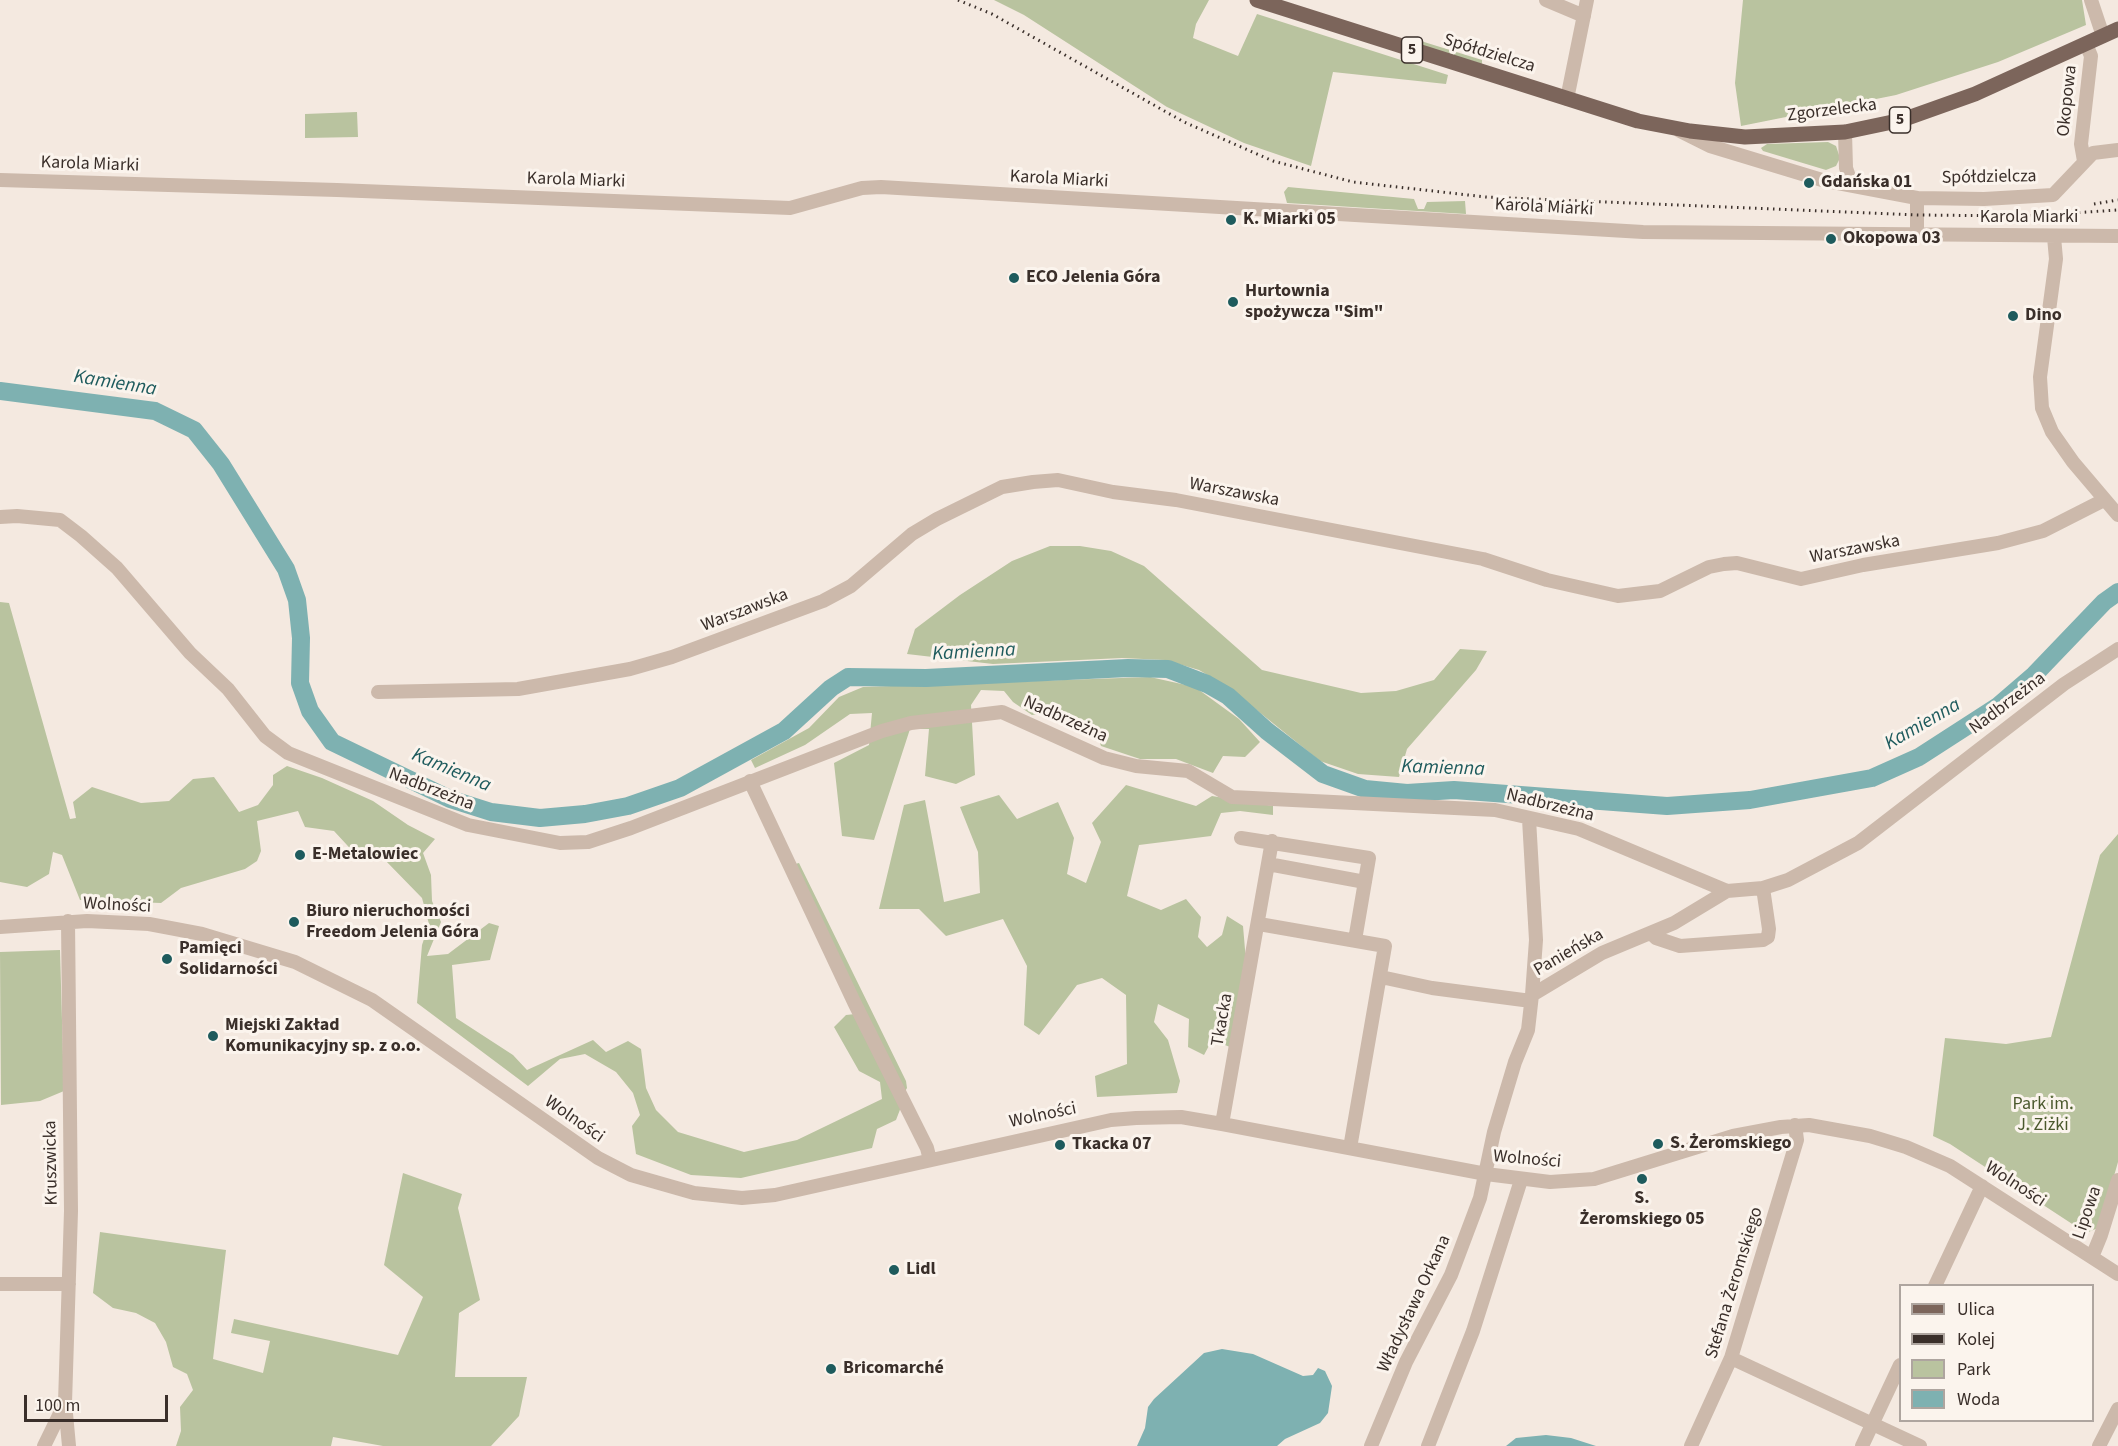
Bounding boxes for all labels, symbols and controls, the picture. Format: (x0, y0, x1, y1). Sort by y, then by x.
street label: Spółdzielcza (1440, 30, 1538, 78)
road number: 5 (1402, 37, 1422, 63)
street label: Okopowa (2054, 64, 2082, 138)
street label: Zgorzelecka (1786, 95, 1878, 127)
road number: 5 (1890, 107, 1910, 133)
street label: Karola Miarki (40, 152, 140, 178)
street label: Spółdzielcza (1941, 166, 2037, 190)
street label: Karola Miarki (1009, 167, 1109, 193)
street label: Karola Miarki (526, 168, 626, 194)
place label: Gdańska 01 (1821, 172, 1912, 194)
marker: Gdańska 01 (1802, 176, 1816, 190)
street label: Karola Miarki (1494, 195, 1594, 221)
street label: Karola Miarki (1980, 207, 2078, 229)
place label: K. Miarki 05 (1243, 209, 1336, 231)
marker: K. Miarki 05 (1224, 213, 1238, 227)
place label: Okopowa 03 (1843, 228, 1941, 250)
marker: Okopowa 03 (1824, 232, 1838, 246)
place label: ECO Jelenia Góra (1026, 267, 1161, 289)
marker: ECO Jelenia Góra (1007, 271, 1021, 285)
place label: Hurtownia spożywcza "Sim" (1245, 281, 1383, 324)
marker: Hurtownia spożywcza "Sim" (1226, 295, 1240, 309)
place label: Dino (2025, 305, 2062, 327)
marker: Dino (2006, 309, 2020, 323)
water label: Kamienna (72, 366, 158, 402)
street label: Warszawska (1187, 474, 1281, 512)
street label: Warszawska (1808, 531, 1902, 569)
street label: Warszawska (699, 585, 791, 637)
water label: Kamienna (932, 639, 1016, 667)
street label: Nadbrzeżna (1966, 668, 2050, 740)
street label: Nadbrzeżna (1020, 692, 1110, 748)
water label: Kamienna (1881, 694, 1965, 756)
water label: Kamienna (408, 744, 494, 798)
water label: Kamienna (1401, 756, 1485, 782)
street label: Nadbrzeżna (385, 764, 477, 816)
street label: Nadbrzeżna (1504, 785, 1596, 827)
place label: E-Metalowiec (312, 844, 418, 866)
marker: E-Metalowiec (293, 848, 307, 862)
street label: Wolności (82, 893, 152, 919)
place label: Biuro nieruchomości Freedom Jelenia Góra (306, 901, 479, 944)
marker: Biuro nieruchomości Freedom Jelenia Góra (287, 915, 301, 929)
street label: Panieńska (1530, 924, 1608, 982)
place label: Pamięci Solidarności (179, 938, 278, 980)
marker: Pamięci Solidarności (160, 952, 174, 966)
street label: Tkacka (1208, 992, 1238, 1048)
place label: Miejski Zakład Komunikacyjny sp. z o.o. (225, 1015, 421, 1058)
marker: Miejski Zakład Komunikacyjny sp. z o.o. (206, 1029, 220, 1043)
street label: Wolności (540, 1092, 608, 1148)
park label: Park im. J. Ziżki (2012, 1094, 2074, 1136)
street label: Wolności (1007, 1098, 1079, 1134)
street label: Kruszwicka (40, 1120, 64, 1206)
place label: S. Żeromskiego (1670, 1133, 1791, 1155)
place label: Tkacka 07 (1072, 1134, 1151, 1156)
marker: S. Żeromskiego (1651, 1137, 1665, 1151)
marker: Tkacka 07 (1053, 1138, 1067, 1152)
street label: Wolności (1492, 1146, 1562, 1174)
street label: Wolności (1981, 1157, 2049, 1213)
marker: S. Żeromskiego 05 (1635, 1172, 1649, 1186)
street label: Lipowa (2069, 1184, 2107, 1242)
place label: S. Żeromskiego 05 (1579, 1188, 1705, 1230)
street label: Stefana Żeromskiego (1702, 1204, 1768, 1362)
street label: Władysława Orkana (1374, 1232, 1456, 1376)
place label: Lidl (906, 1259, 936, 1281)
marker: Lidl (887, 1263, 901, 1277)
legend (1899, 1284, 2094, 1422)
text: Ulica (1957, 1297, 1995, 1322)
text: Kolej (1957, 1327, 1995, 1352)
text: Park (1957, 1357, 1991, 1382)
place label: Bricomarché (843, 1358, 944, 1380)
marker: Bricomarché (824, 1362, 838, 1376)
scale bar (27, 1383, 171, 1421)
text: Woda (1957, 1387, 2000, 1412)
text: 100 m (35, 1393, 80, 1418)

